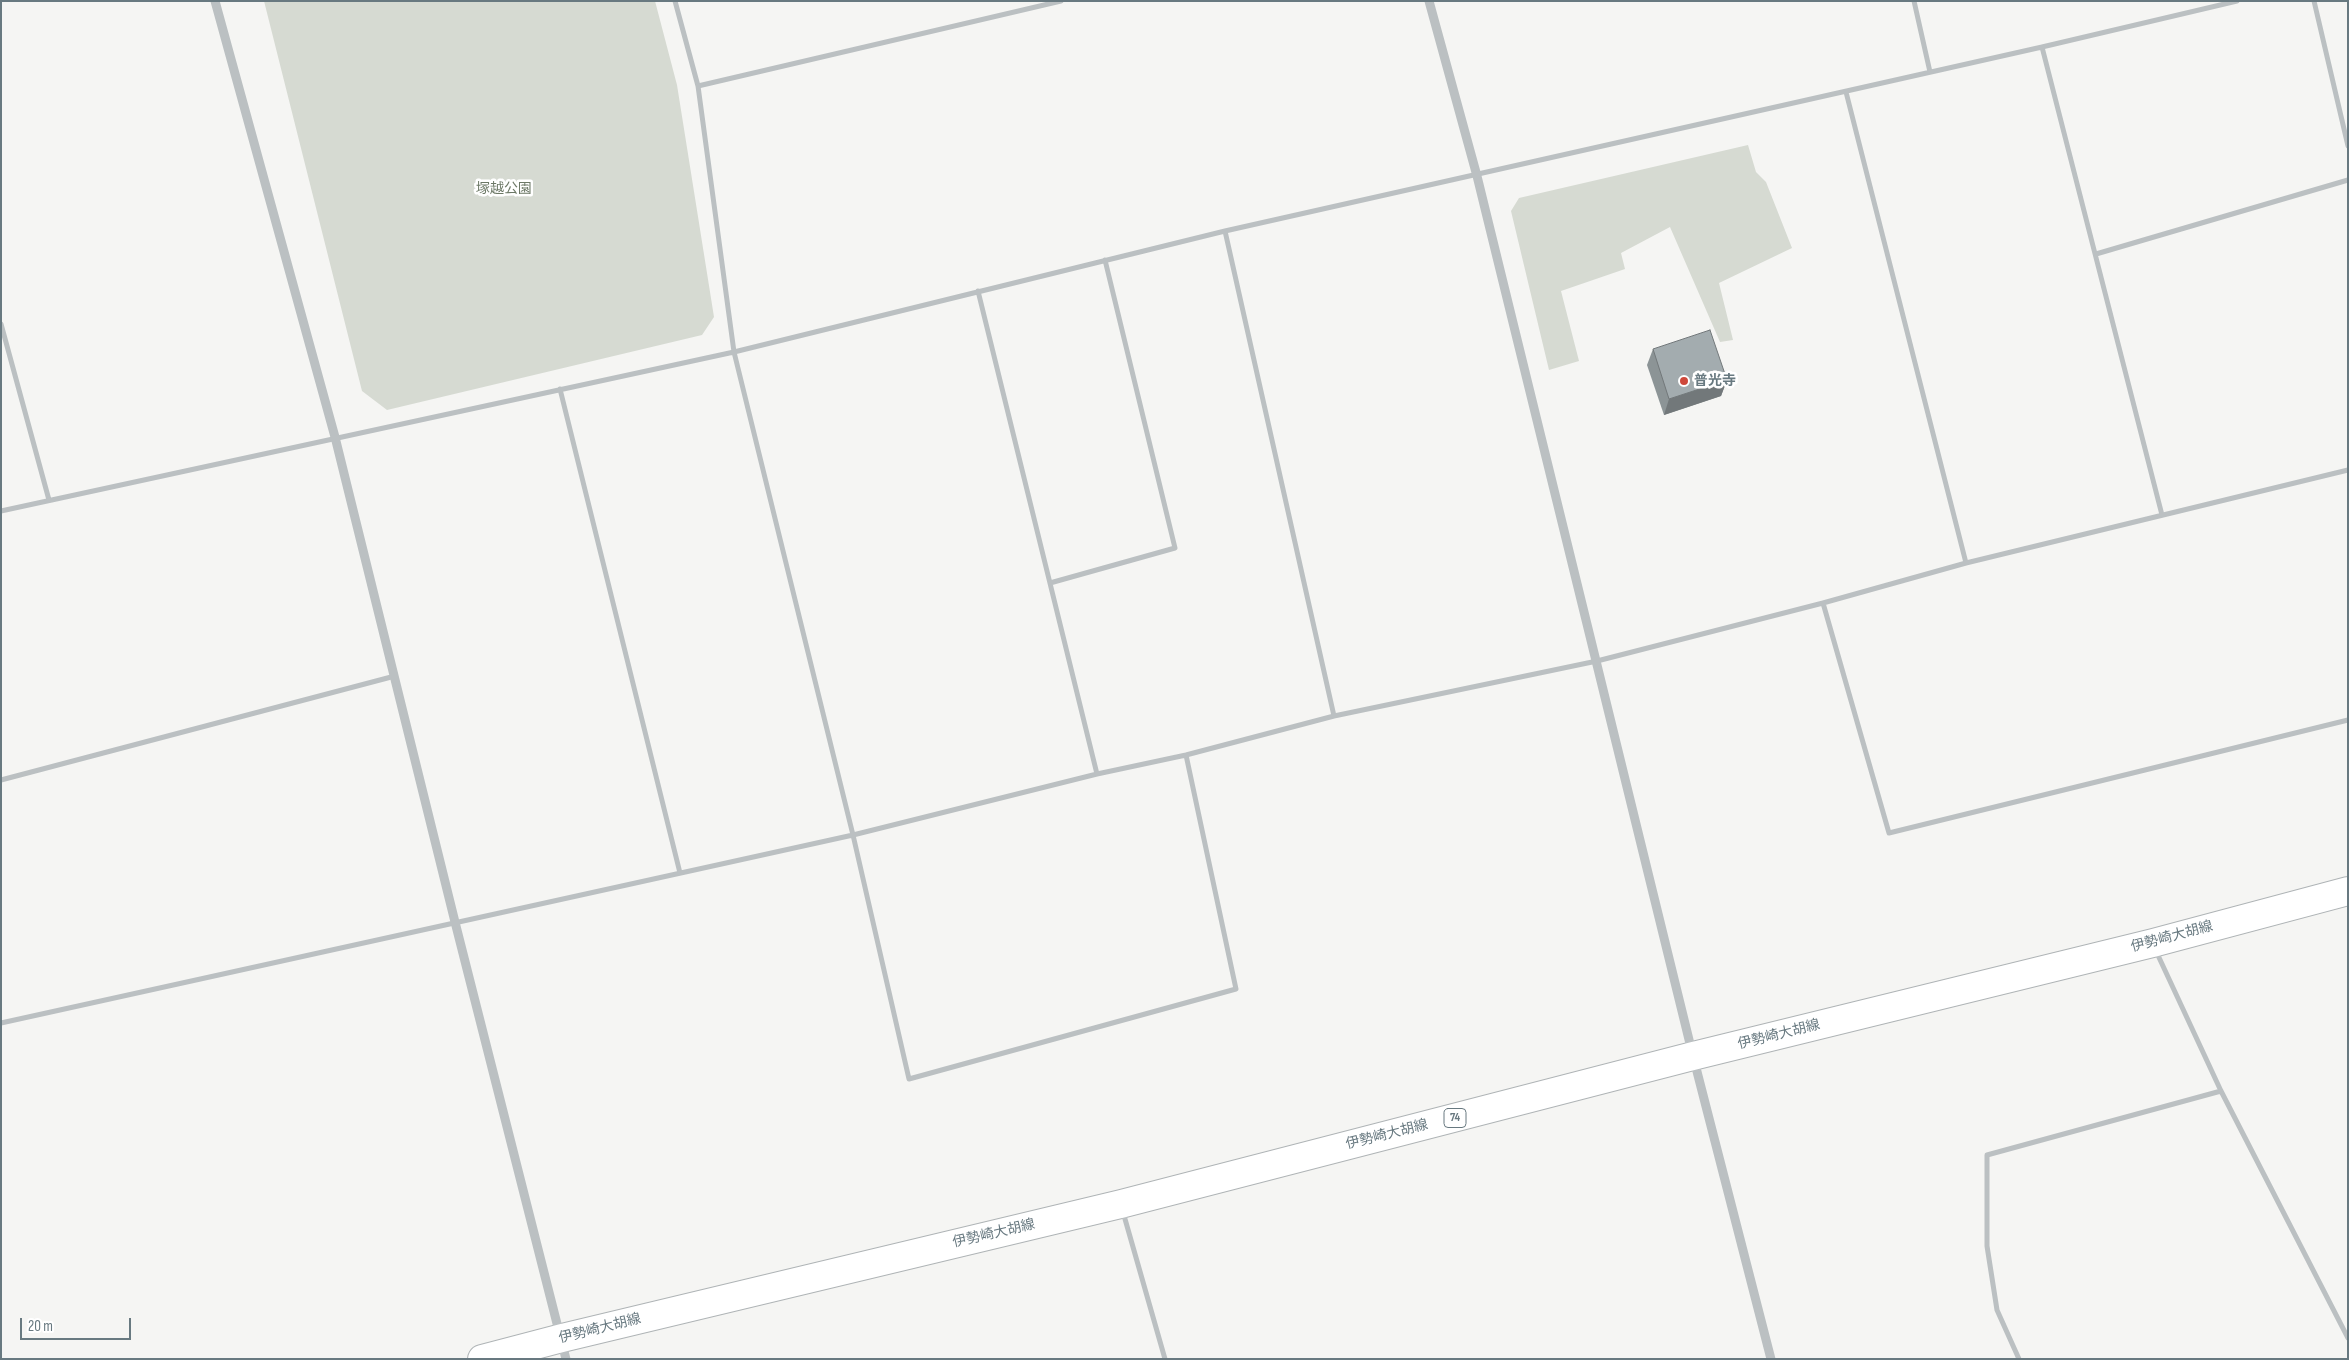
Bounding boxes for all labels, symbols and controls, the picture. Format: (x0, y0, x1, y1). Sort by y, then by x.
park label: 塚越公園 (476, 181, 532, 197)
place label: 普光寺 (1694, 373, 1736, 389)
marker: 普光寺 (1678, 375, 1690, 387)
street label: 伊勢崎大胡線 (2129, 918, 2215, 956)
street label: 伊勢崎大胡線 (1736, 1017, 1822, 1053)
road number: 74 (1444, 1108, 1466, 1128)
street label: 伊勢崎大胡線 (1344, 1117, 1430, 1153)
street label: 伊勢崎大胡線 (951, 1216, 1037, 1252)
scale bar (22, 1308, 134, 1340)
street label: 伊勢崎大胡線 (557, 1311, 643, 1347)
text: 20 m (28, 1317, 53, 1336)

